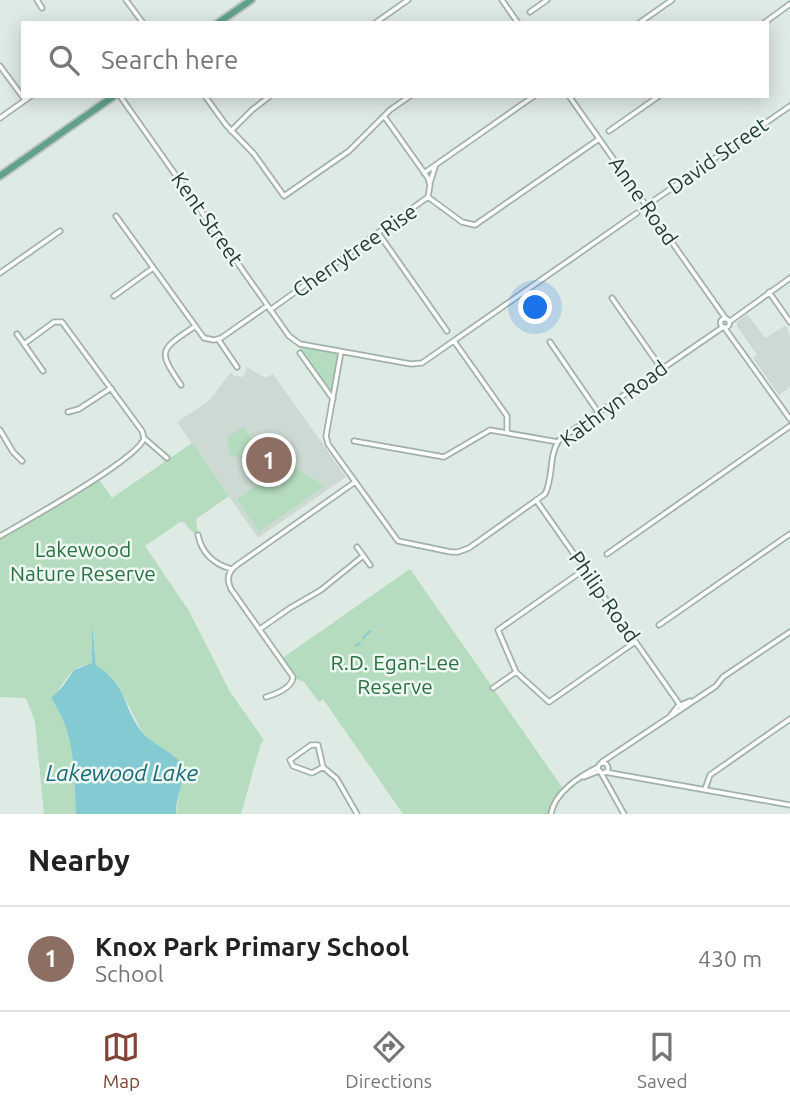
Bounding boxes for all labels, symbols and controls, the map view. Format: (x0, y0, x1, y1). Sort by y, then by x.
search box (21, 21, 769, 98)
icon: search (45, 41, 83, 79)
text: Search here (101, 45, 238, 74)
street label: David Street (663, 112, 772, 198)
street label: Anne Road (605, 152, 683, 249)
street label: Kent Street (167, 167, 249, 269)
street label: Cherrytree Rise (288, 198, 421, 302)
your location (518, 290, 552, 324)
street label: Kathryn Road (555, 355, 672, 451)
pin: 1 (246, 434, 292, 486)
park label: Lakewood Nature Reserve (10, 537, 156, 585)
street label: Philip Road (565, 546, 645, 647)
park label: R.D. Egan-Lee Reserve (330, 650, 460, 698)
water label: Lakewood Lake (46, 760, 199, 785)
text: Nearby (28, 843, 130, 877)
text: Knox Park Primary School (95, 932, 409, 961)
text: 1 (45, 946, 57, 971)
text: 430 m (698, 946, 762, 971)
text: School (95, 961, 164, 986)
tab: Map (102, 1028, 140, 1092)
tab: Directions (345, 1028, 432, 1092)
tab: Saved (637, 1028, 688, 1092)

